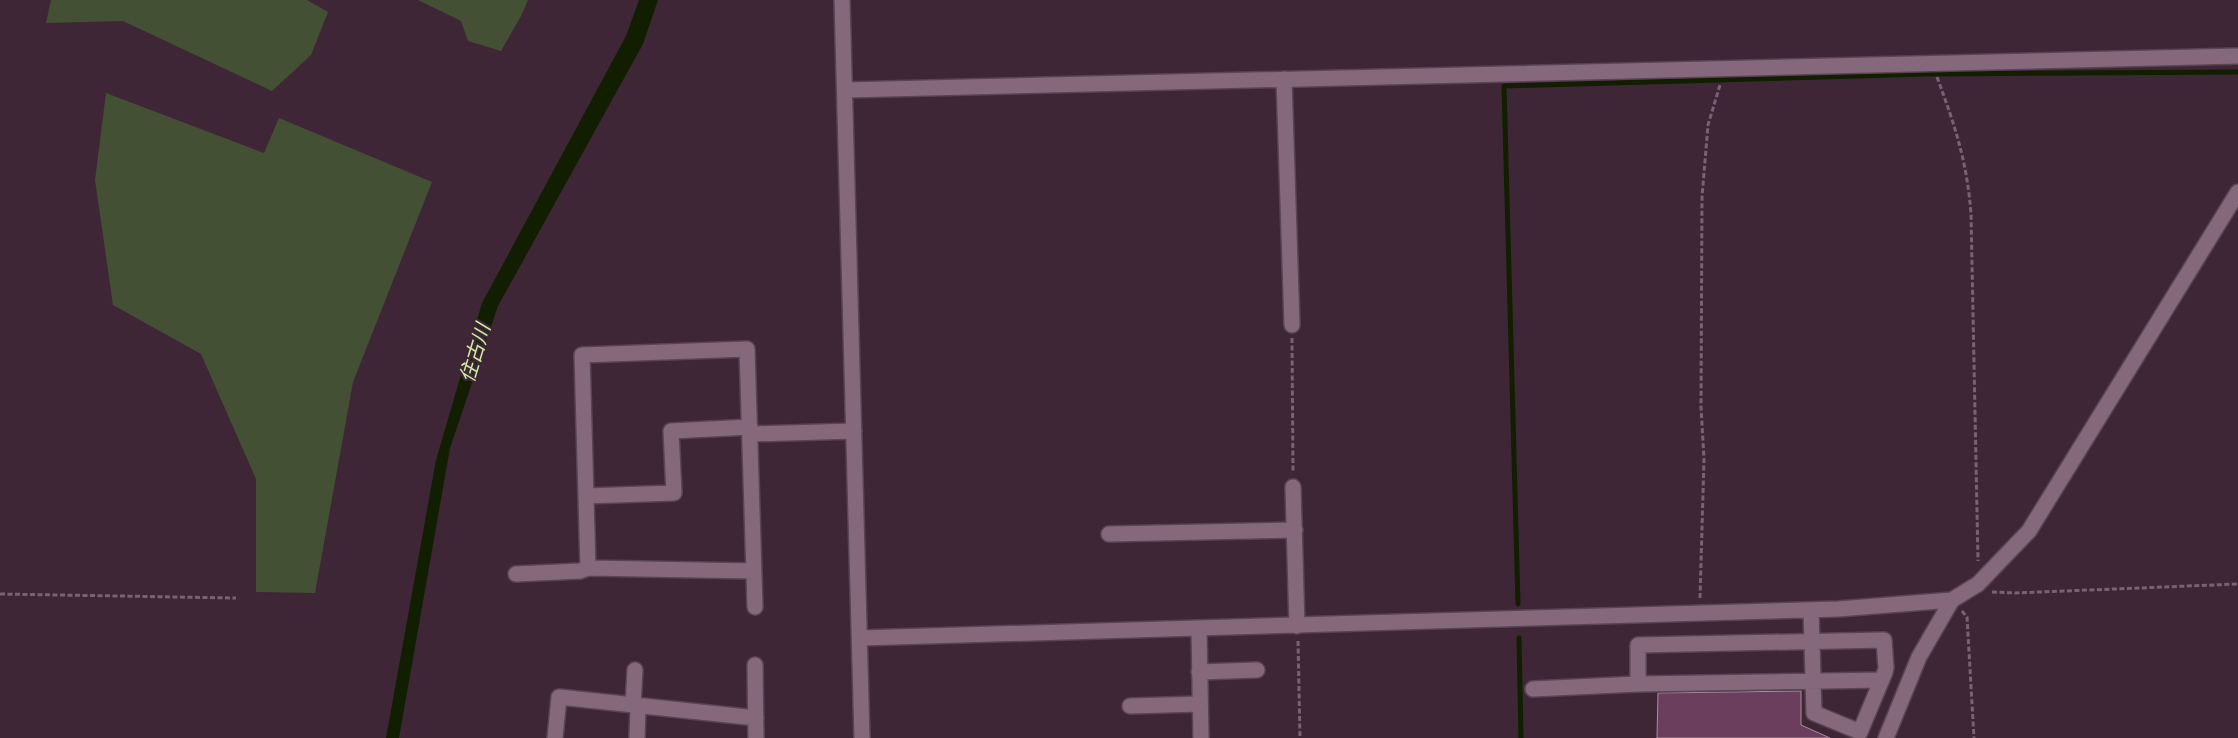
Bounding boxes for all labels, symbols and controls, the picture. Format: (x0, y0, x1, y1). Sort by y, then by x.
water label: 住古川 (455, 319, 496, 385)

